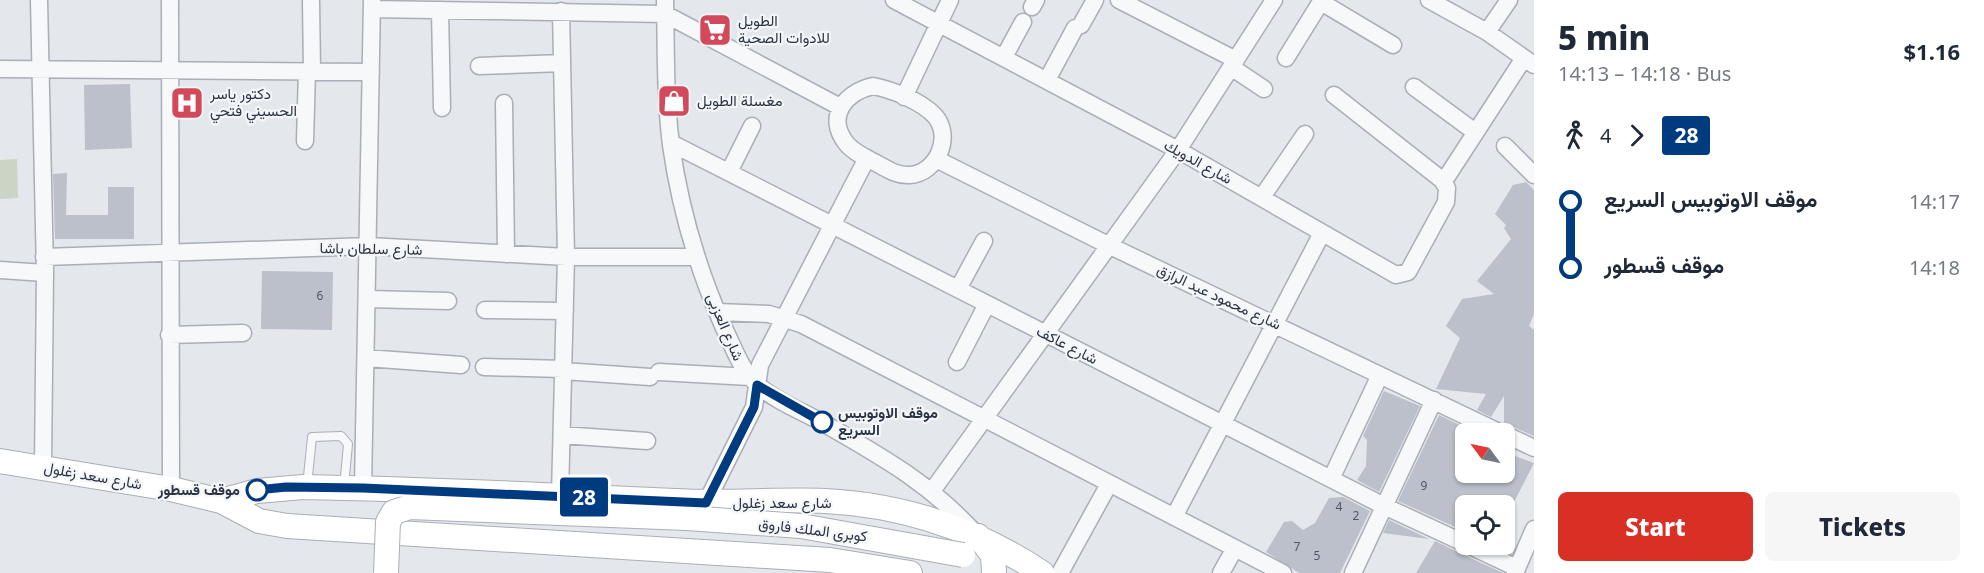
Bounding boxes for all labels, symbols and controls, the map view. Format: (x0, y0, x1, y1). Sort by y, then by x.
place label: الطويل للادوات الصحية (738, 10, 830, 47)
supermarket icon: الطويل للادوات الصحية (697, 12, 733, 48)
text: 5 min (1558, 15, 1650, 60)
text: $1.16 (1903, 36, 1960, 66)
text: 14:13 – 14:18 · Bus (1558, 60, 1731, 87)
place label: دكتور ياسر الحسيني فتحي (209, 83, 297, 124)
shop icon: مغسلة الطويل (656, 83, 692, 119)
hospital icon: دكتور ياسر الحسيني فتحي (169, 85, 205, 121)
place label: مغسلة الطويل (697, 90, 783, 110)
icon: walk (1558, 119, 1591, 152)
icon: forward (1620, 119, 1653, 152)
text: 28 (1674, 121, 1698, 149)
text: 4 (1600, 122, 1611, 149)
street label: شارع الدويك (1160, 134, 1236, 190)
text: موقف الاوتوبيس السريع (1604, 183, 1818, 213)
text: 14:17 (1909, 188, 1960, 215)
street label: شارع سلطان باشا (319, 237, 423, 261)
text: موقف قسطور (1604, 249, 1724, 279)
text: 14:18 (1909, 254, 1960, 281)
street label: شارع محمود عبد الرازق (1153, 259, 1285, 335)
house number: 6 (317, 287, 324, 304)
street label: شارع العزبى (701, 290, 749, 364)
street label: شارع عاكف (1032, 320, 1102, 370)
place label: موقف الاوتوبيس السريع (838, 402, 938, 440)
marker: موقف الاوتوبيس السريع (811, 411, 833, 433)
north arrow (1455, 423, 1515, 483)
map controls (1455, 423, 1515, 555)
street label: شارع سعد زغلول (42, 457, 144, 495)
house number: 9 (1421, 477, 1428, 494)
line badge: 28 (557, 478, 611, 516)
place label: موقف قسطور (157, 479, 240, 499)
marker: موقف قسطور (246, 479, 268, 501)
text: 28 (572, 483, 596, 511)
street label: شارع سعد زغلول (732, 492, 832, 514)
button: Start (1558, 492, 1753, 561)
button: Tickets (1765, 492, 1960, 561)
button: locate (1455, 495, 1515, 555)
house number: 4 (1336, 498, 1343, 515)
house number: 2 (1353, 507, 1360, 524)
street label: كوبرى الملك فاروق (757, 512, 869, 547)
house number: 7 (1294, 538, 1301, 555)
house number: 5 (1314, 547, 1321, 564)

